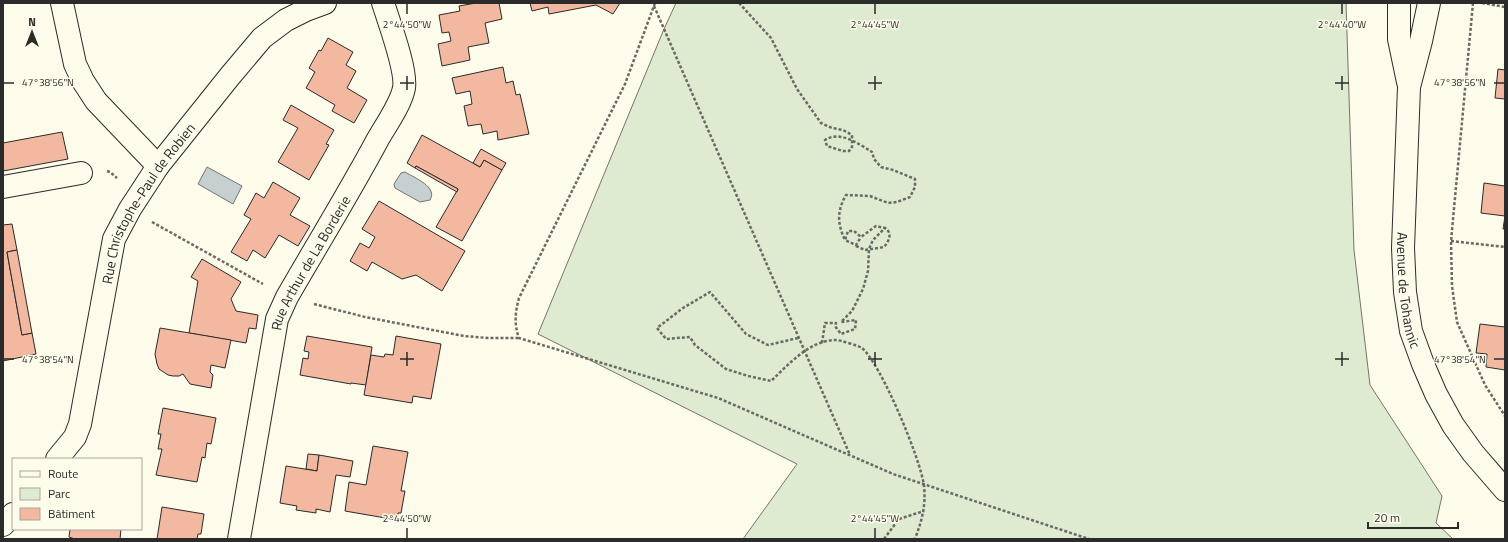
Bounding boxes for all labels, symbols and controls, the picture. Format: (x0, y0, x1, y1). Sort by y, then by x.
north arrow (12, 12, 52, 52)
text: N (28, 14, 36, 30)
text: 2°44'50"W (383, 17, 431, 32)
text: 2°44'45"W (851, 17, 899, 32)
text: 2°44'40"W (1318, 17, 1366, 32)
text: 47°38'56"N (22, 75, 74, 90)
text: 47°38'56"N (1434, 75, 1486, 90)
street label: Rue Christophe-Paul de Robien (95, 118, 199, 286)
street label: Rue Arthur de La Borderie (265, 191, 355, 332)
street label: Avenue de Tohannic (1392, 232, 1427, 351)
text: 47°38'54"N (22, 352, 74, 367)
text: 47°38'54"N (1434, 352, 1486, 367)
legend (12, 458, 142, 530)
text: Route (48, 464, 78, 483)
text: Parc (48, 484, 70, 503)
text: Bâtiment (48, 504, 96, 523)
scale bar (1368, 504, 1458, 530)
text: 20 m (1374, 508, 1400, 527)
text: 2°44'50"W (383, 511, 431, 526)
text: 2°44'45"W (851, 511, 899, 526)

